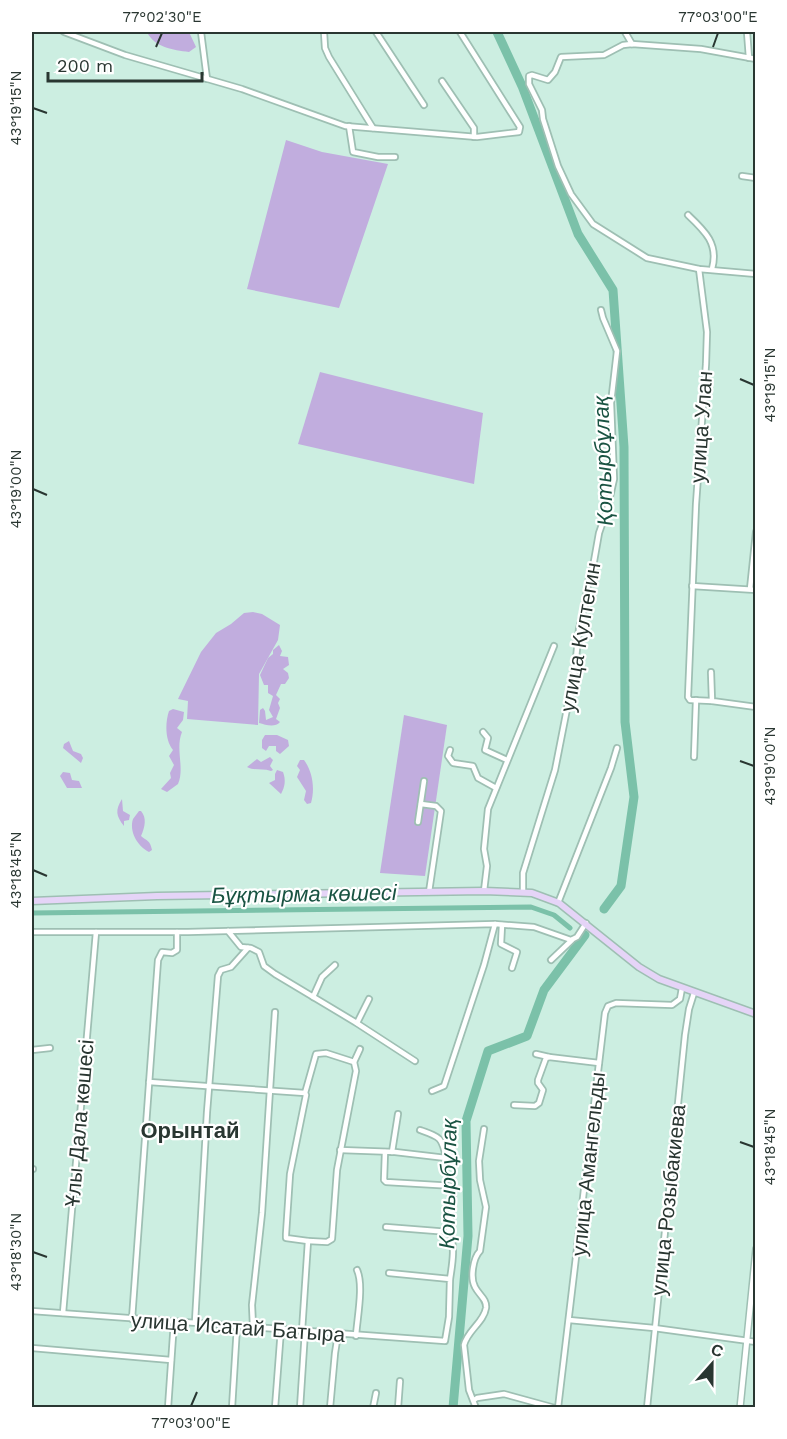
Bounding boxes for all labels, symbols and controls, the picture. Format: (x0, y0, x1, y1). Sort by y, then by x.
text: 77°02'30"E (122, 8, 202, 26)
text: 77°03'00"E (678, 8, 758, 26)
scale bar (48, 45, 202, 83)
text: 200 m (57, 55, 113, 76)
text: 43°19'15"N (7, 70, 25, 146)
text: 43°19'15"N (761, 347, 779, 423)
street label: улица Улан (685, 370, 717, 484)
water label: Қотырбұлақ (588, 394, 618, 527)
text: 43°19'00"N (7, 449, 25, 529)
street label: улица Култегин (555, 560, 605, 714)
text: 43°19'00"N (761, 726, 779, 806)
text: 43°18'45"N (7, 832, 25, 909)
water label: Бұқтырма көшесі (211, 880, 398, 908)
street label: Ұлы Дала көшесі (59, 1038, 99, 1208)
street label: улица Амангельды (566, 1071, 610, 1257)
street label: улица Розыбакиева (646, 1103, 691, 1297)
text: 43°18'45"N (761, 1109, 779, 1186)
water label: Қотырбұлақ (434, 1117, 462, 1249)
district label: Орынтай (140, 1118, 240, 1143)
text: 43°18'30"N (7, 1213, 25, 1291)
street label: улица Исатай Батыра (130, 1307, 346, 1347)
north arrow (682, 1334, 742, 1394)
text: С (708, 1340, 726, 1362)
text: 77°03'00"E (151, 1414, 231, 1432)

